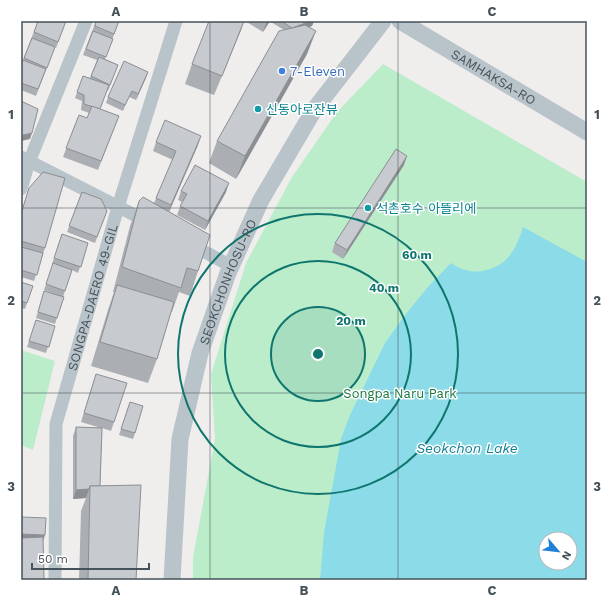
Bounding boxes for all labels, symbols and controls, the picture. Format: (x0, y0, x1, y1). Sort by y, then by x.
text: A (112, 4, 121, 19)
text: B (300, 4, 309, 19)
text: C (488, 4, 497, 19)
street label: SAMHAKSA-RO (448, 46, 538, 108)
place label: 7-Eleven (290, 64, 345, 79)
marker: 7-Eleven (277, 66, 287, 76)
place label: 신동아로잔뷰 (266, 102, 338, 117)
marker: 신동아로잔뷰 (253, 104, 263, 114)
text: 1 (8, 107, 14, 122)
text: 1 (594, 107, 600, 122)
place label: 석촌호수 아뜰리에 (376, 201, 476, 216)
marker: 석촌호수 아뜰리에 (363, 203, 373, 213)
street label: SEOKCHONHOSU-RO (197, 217, 259, 347)
street label: SONGPA-DAERO 49-GIL (65, 222, 121, 372)
text: 60 m (402, 248, 432, 262)
text: 40 m (369, 281, 399, 295)
text: 2 (7, 293, 15, 308)
text: 2 (593, 293, 601, 308)
text: 20 m (336, 314, 366, 328)
centre of rings (311, 347, 325, 361)
park label: Songpa Naru Park (343, 386, 457, 401)
water label: Seokchon Lake (416, 440, 518, 456)
text: 3 (7, 479, 15, 494)
text: 3 (593, 479, 601, 494)
north arrow (538, 531, 578, 571)
scale bar (32, 545, 149, 571)
text: N (559, 549, 574, 562)
text: 50 m (38, 552, 68, 566)
text: A (112, 583, 121, 598)
text: B (300, 583, 309, 598)
text: C (488, 583, 497, 598)

